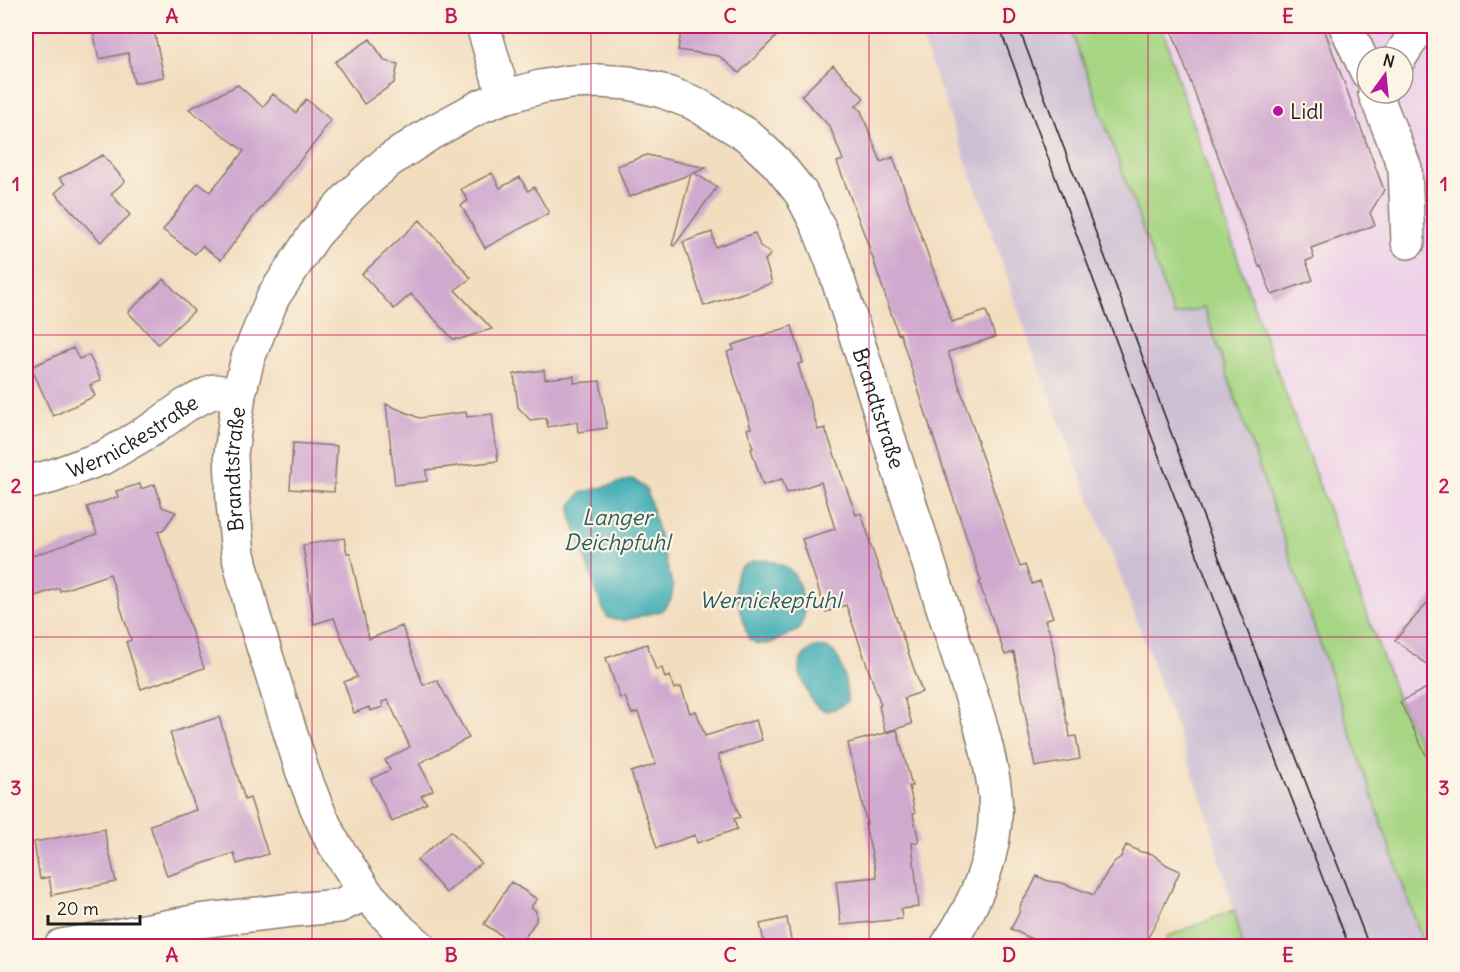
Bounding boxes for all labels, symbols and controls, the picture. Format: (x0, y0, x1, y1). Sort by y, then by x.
text: A (166, 3, 179, 28)
text: B (444, 3, 458, 28)
text: C (723, 3, 737, 28)
text: D (1002, 3, 1016, 28)
text: E (1282, 3, 1294, 28)
north arrow (1355, 45, 1415, 105)
text: N (1381, 49, 1397, 72)
place label: Lidl (1290, 98, 1323, 125)
marker: Lidl (1271, 104, 1285, 118)
text: 1 (12, 171, 20, 196)
text: 1 (1440, 171, 1448, 196)
street label: Brandtstraße (847, 344, 911, 472)
street label: Wernickestraße (63, 388, 202, 483)
street label: Brandtstraße (217, 405, 251, 533)
text: 2 (11, 473, 22, 498)
text: 2 (1439, 473, 1450, 498)
water label: Langer Deichpfuhl (564, 503, 673, 556)
water label: Wernickepfuhl (699, 586, 844, 614)
text: 3 (10, 775, 22, 800)
text: 3 (1438, 775, 1450, 800)
scale bar (48, 888, 140, 926)
text: 20 m (57, 897, 99, 920)
text: A (166, 942, 179, 967)
text: B (444, 942, 458, 967)
text: C (723, 942, 737, 967)
text: D (1002, 942, 1016, 967)
text: E (1282, 942, 1294, 967)

